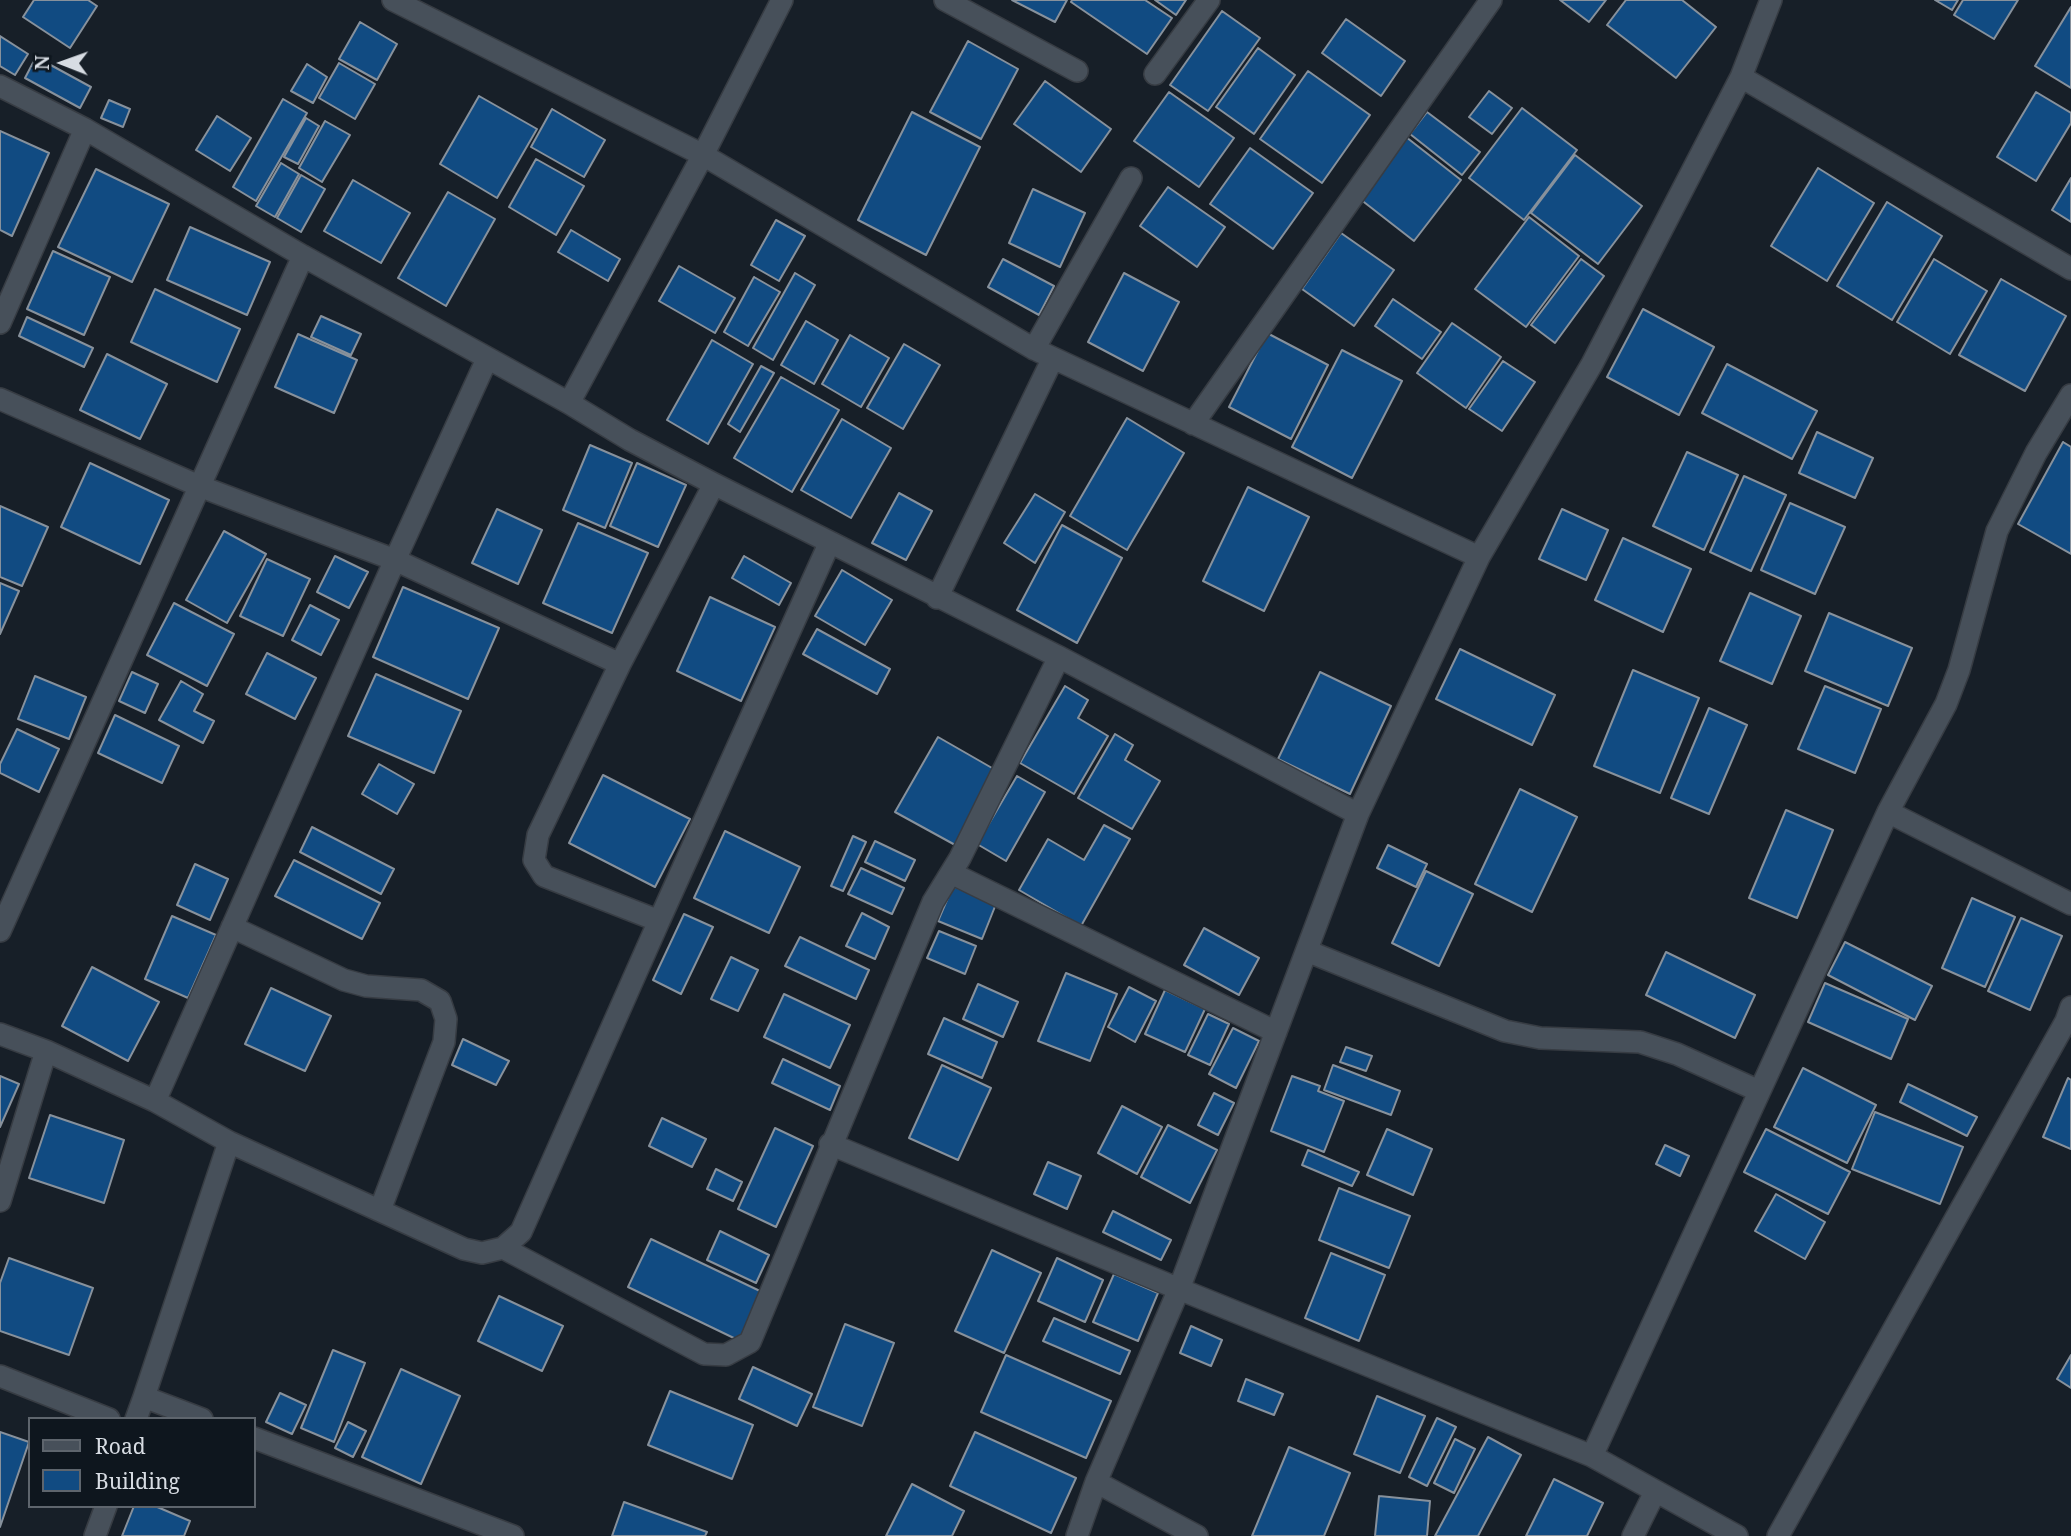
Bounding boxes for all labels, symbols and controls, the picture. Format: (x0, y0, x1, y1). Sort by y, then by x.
north arrow (28, 28, 98, 98)
text: N (29, 55, 55, 70)
legend (28, 1417, 256, 1508)
text: Road (95, 1432, 146, 1460)
text: Building (95, 1467, 180, 1495)

